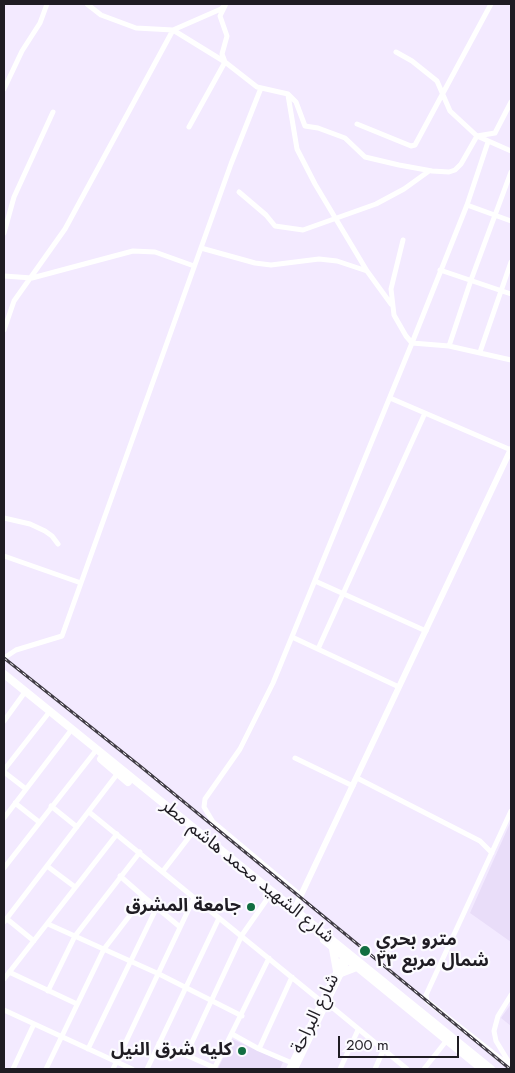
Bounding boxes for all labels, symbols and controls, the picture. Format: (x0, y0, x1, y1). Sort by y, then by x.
street label: شارع الشهيد محمد هاشم مطر (156, 796, 338, 948)
place label: جامعة المشرق (126, 896, 241, 918)
marker: جامعة المشرق (245, 901, 257, 913)
place label: مترو بحري شمال مربع ٢٣ (376, 930, 489, 972)
marker: مترو بحري شمال مربع ٢٣ (358, 944, 372, 958)
street label: شارع البراحة (287, 971, 345, 1057)
scale bar (340, 1026, 461, 1058)
text: 200 m (346, 1034, 389, 1056)
place label: كليه شرق النيل (111, 1040, 232, 1062)
marker: كليه شرق النيل (236, 1045, 248, 1057)

